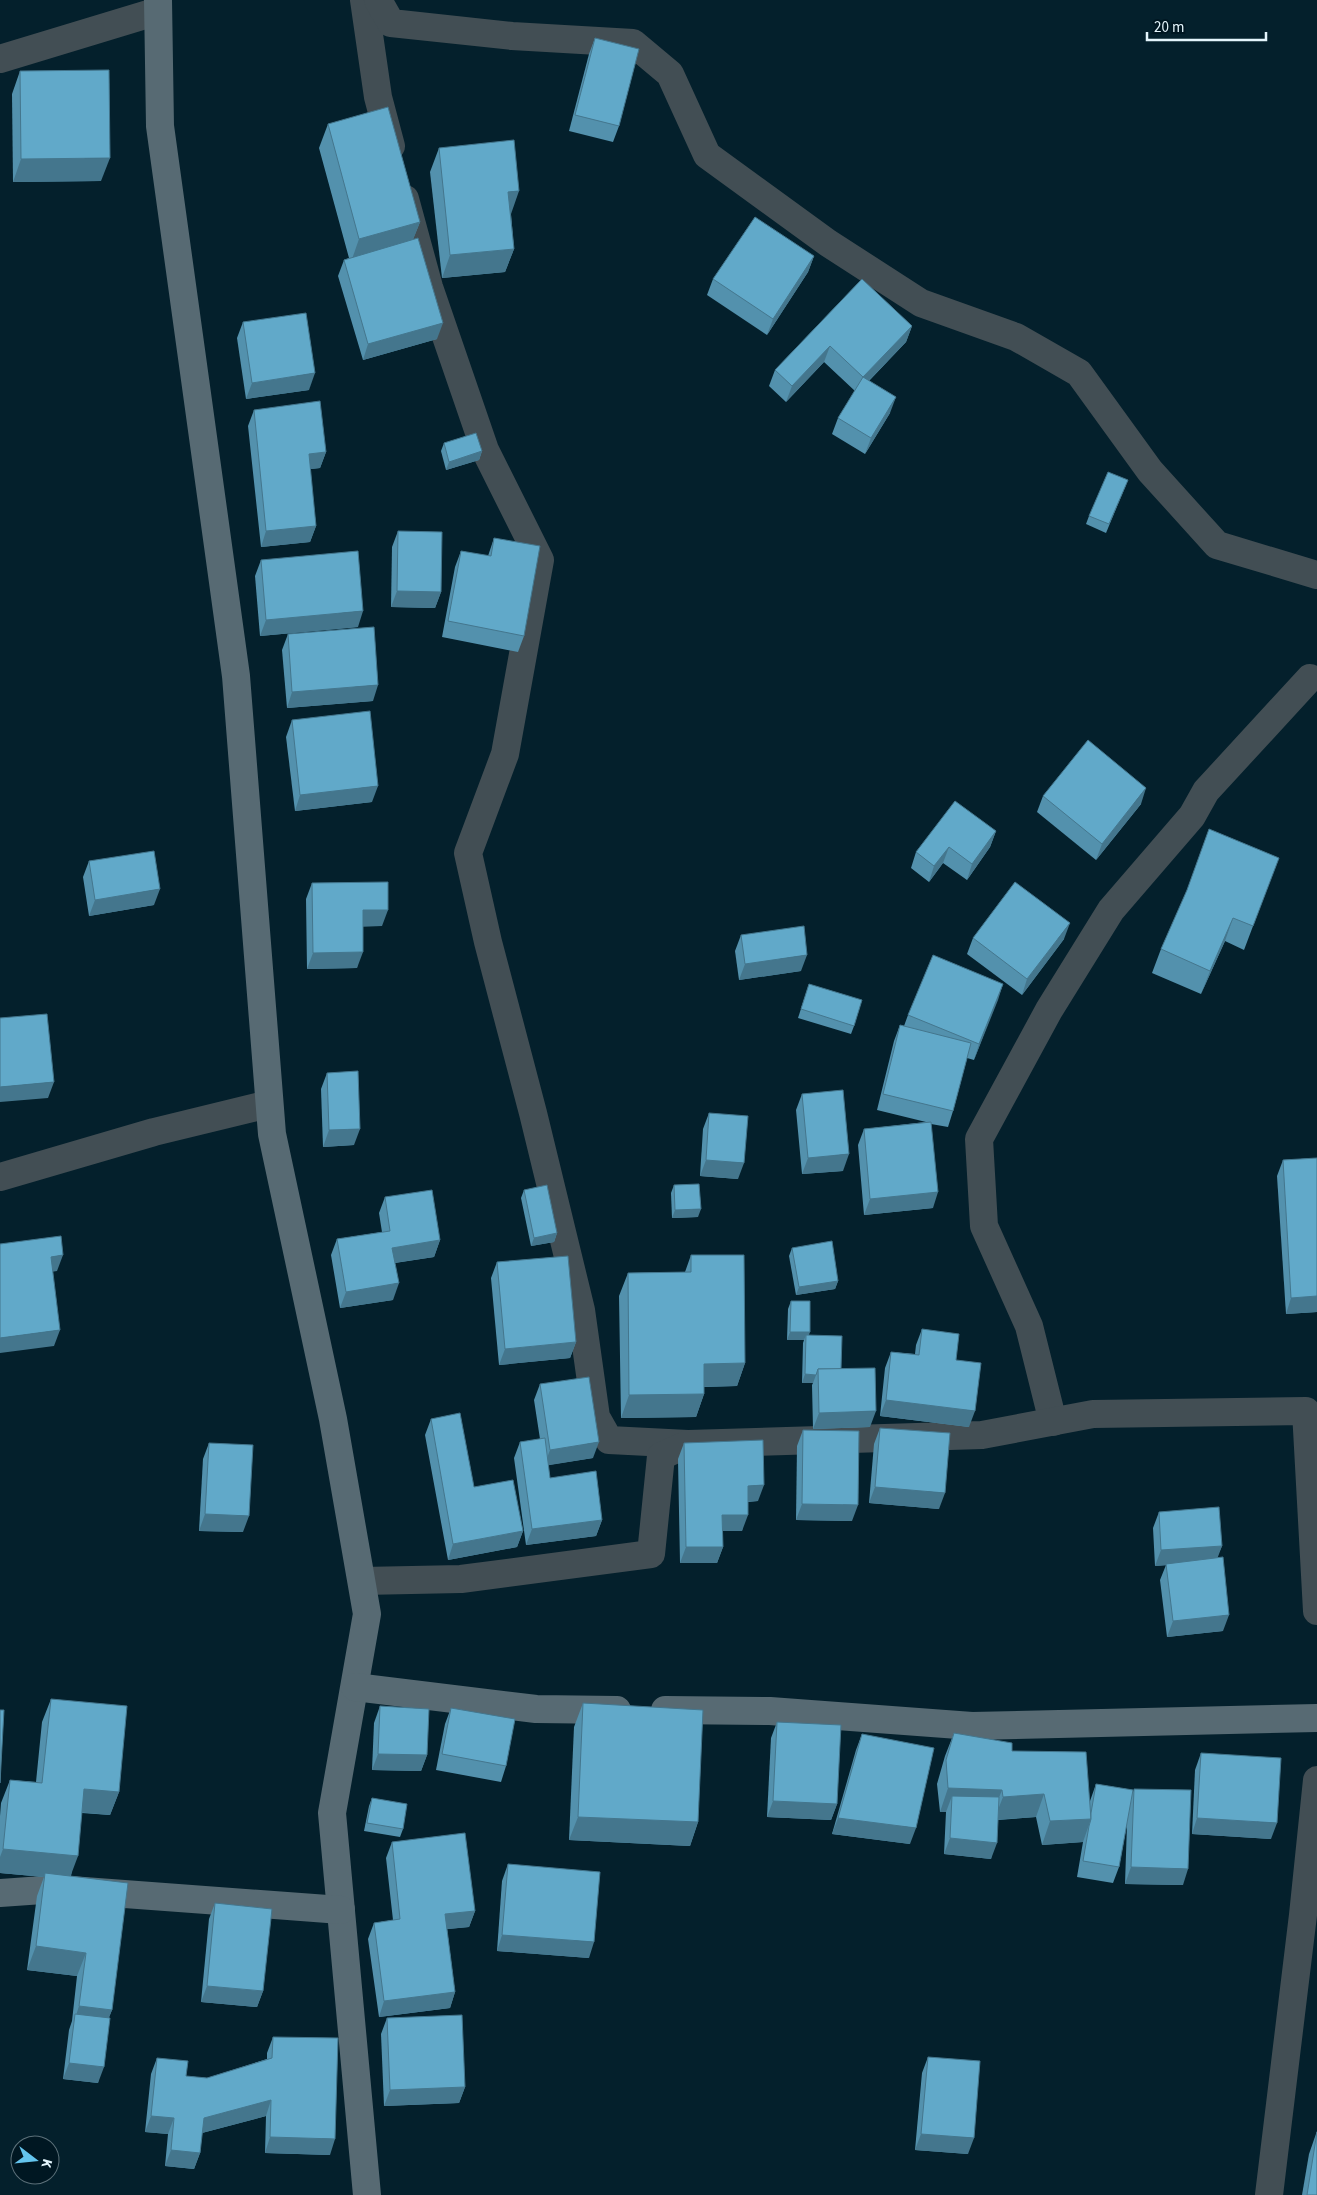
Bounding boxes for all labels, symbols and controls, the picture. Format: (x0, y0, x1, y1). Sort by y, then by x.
scale bar (1147, 10, 1266, 42)
text: 20 m (1154, 17, 1184, 38)
north arrow (10, 2135, 60, 2185)
text: K (36, 2156, 57, 2171)

